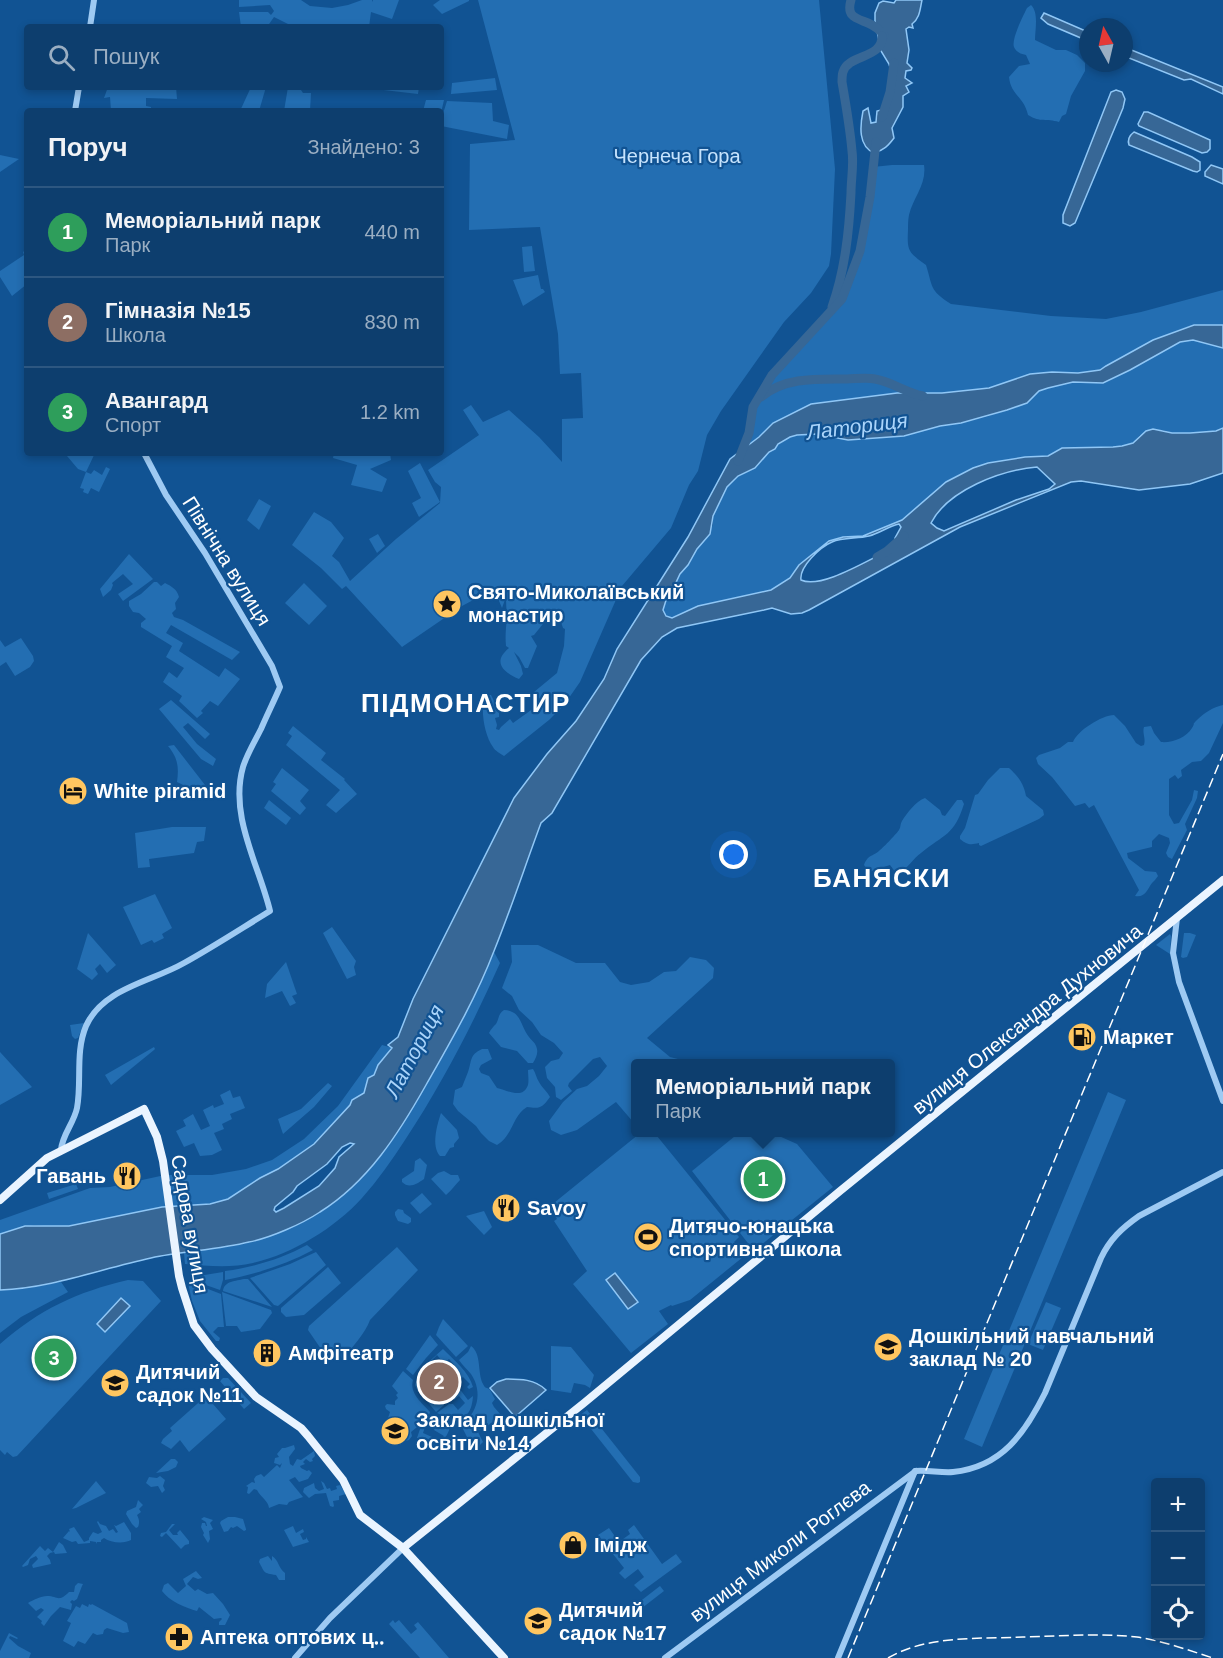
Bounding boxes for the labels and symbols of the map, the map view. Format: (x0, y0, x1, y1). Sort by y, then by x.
north arrow (1079, 18, 1133, 72)
park label: Чернеча Гора (613, 145, 741, 167)
water label: Латориця (803, 408, 909, 444)
street label: Північна вулиця (178, 492, 276, 630)
place label: Свято-Миколаївський монастир (468, 581, 684, 626)
place icon: Свято-Миколаївський монастир (431, 588, 463, 620)
district label: ПІДМОНАСТИР (361, 688, 571, 718)
hotel icon: White piramid (57, 775, 89, 807)
place label: White piramid (94, 780, 226, 802)
your location (719, 840, 748, 869)
district label: БАНЯСКИ (813, 863, 951, 893)
street label: вулиця Олександра Духновича (908, 919, 1147, 1118)
water label: Латориця (379, 1001, 448, 1103)
fuel station icon: Маркет (1066, 1021, 1098, 1053)
place label: Маркет (1103, 1026, 1174, 1048)
street label: Садова вулиця (167, 1153, 213, 1295)
pin: 1 (744, 1156, 783, 1202)
restaurant icon: Гавань (111, 1160, 143, 1192)
place label: Гавань (36, 1165, 106, 1187)
restaurant icon: Savoy (490, 1192, 522, 1224)
place label: Savoy (527, 1197, 587, 1219)
place label: Дитячо-юнацька спортивна школа (669, 1215, 842, 1260)
sports icon: Дитячо-юнацька спортивна школа (632, 1221, 664, 1253)
place label: Дошкільний навчальний заклад № 20 (909, 1325, 1154, 1370)
school or university icon: Дошкільний навчальний заклад № 20 (872, 1331, 904, 1363)
pin: 3 (34, 1336, 74, 1380)
building icon: Амфітеатр (251, 1337, 283, 1369)
place label: Амфітеатр (288, 1342, 394, 1364)
pin: 2 (420, 1360, 458, 1404)
place label: Дитячий садок №11 (136, 1361, 242, 1406)
school or university icon: Дитячий садок №11 (99, 1367, 131, 1399)
place label: Заклад дошкільної освіти №14 (416, 1409, 604, 1454)
school or university icon: Заклад дошкільної освіти №14 (379, 1415, 411, 1447)
street label: вулиця Миколи Роглєва (685, 1475, 875, 1626)
shop icon: Імідж (557, 1529, 589, 1561)
place label: Імідж (594, 1534, 648, 1556)
place label: Дитячий садок №17 (559, 1599, 667, 1644)
school or university icon: Дитячий садок №17 (522, 1605, 554, 1637)
pharmacy icon: Аптека оптових ц‥ (163, 1621, 195, 1653)
place label: Аптека оптових ц‥ (200, 1626, 384, 1648)

